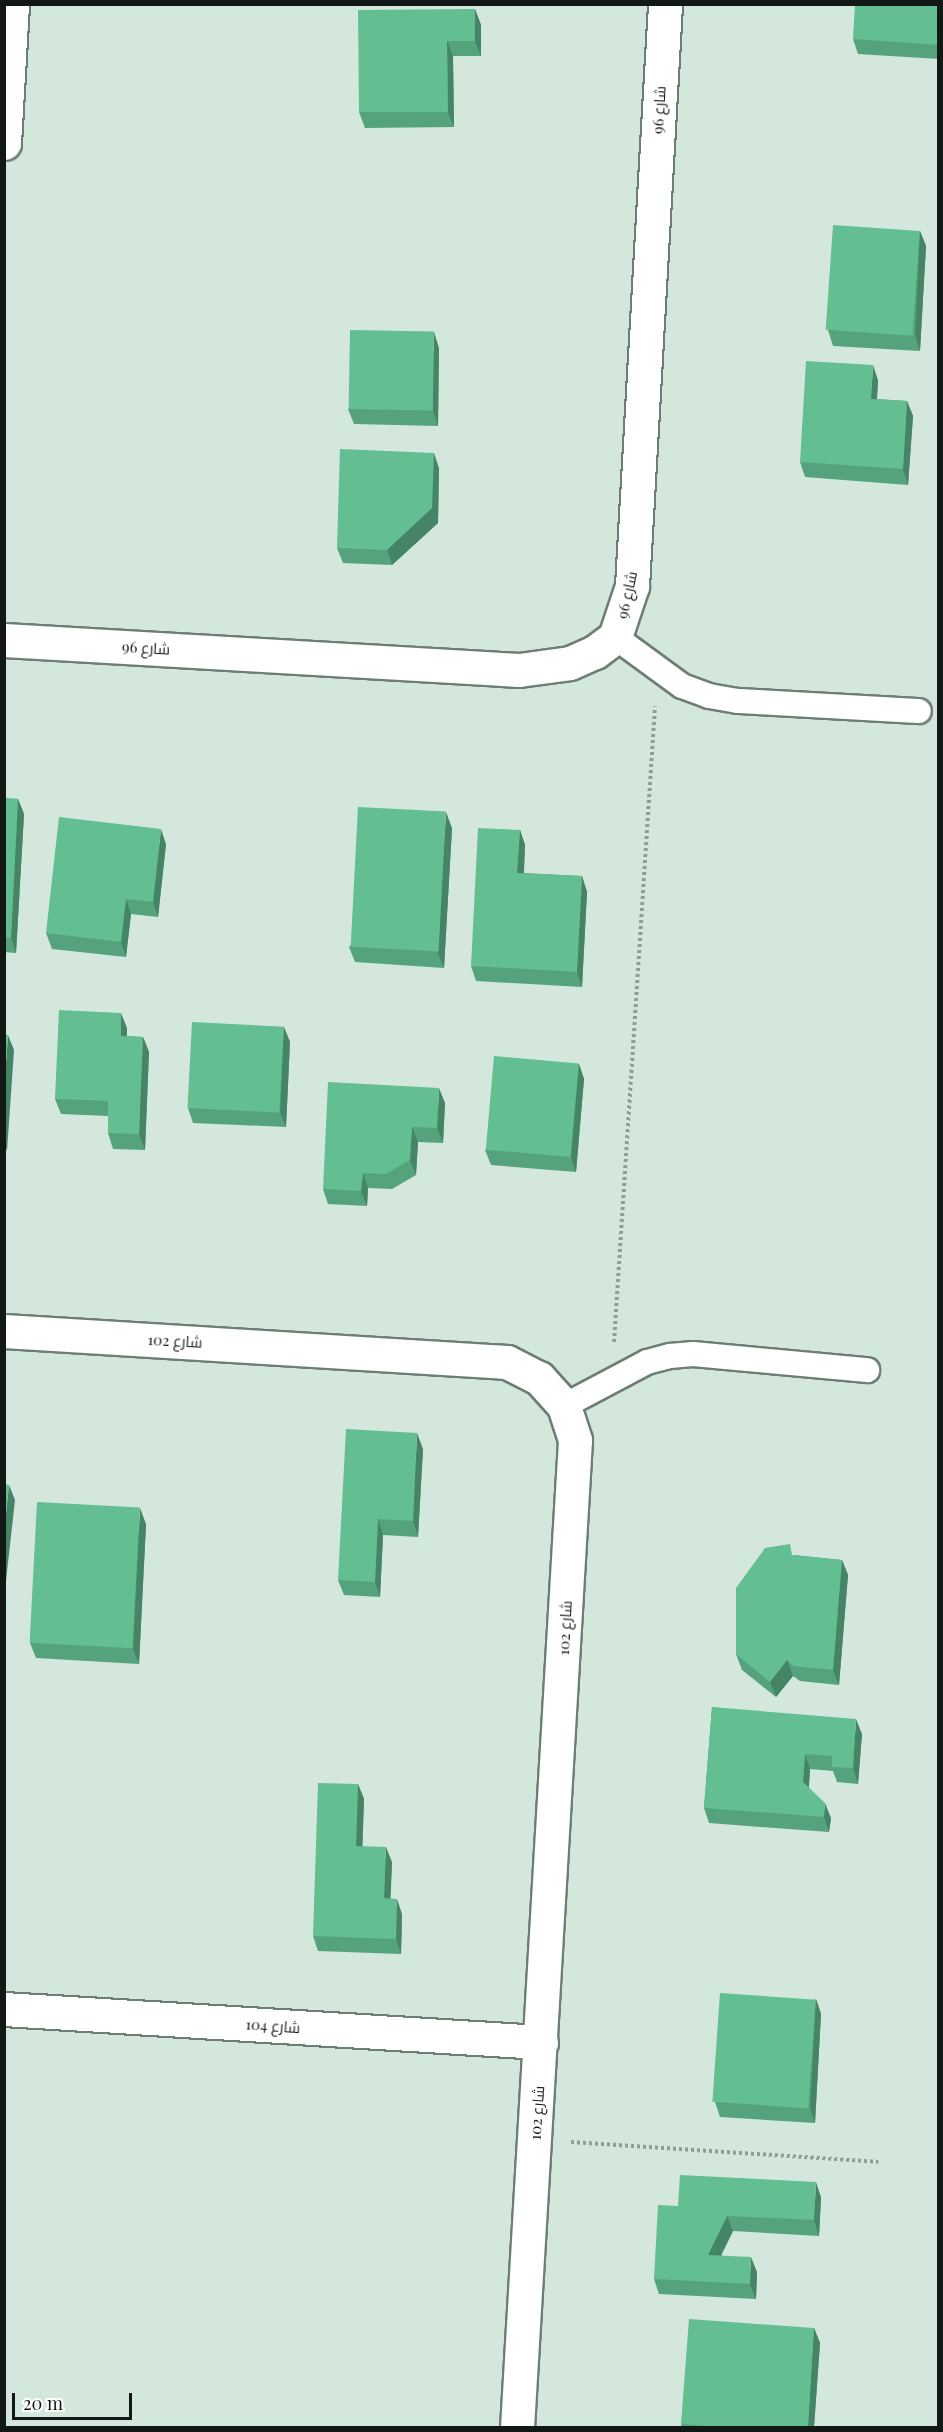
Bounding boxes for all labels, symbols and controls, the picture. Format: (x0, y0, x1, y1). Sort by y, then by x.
street label: شارع 96 (649, 85, 669, 135)
street label: شارع 96 (613, 570, 641, 620)
street label: شارع 96 (121, 638, 171, 658)
street label: شارع 102 (147, 1331, 203, 1351)
street label: شارع 102 (555, 1600, 575, 1656)
street label: شارع 104 (245, 2015, 301, 2037)
street label: شارع 102 (526, 2085, 548, 2141)
scale bar (15, 2381, 135, 2419)
text: 20 m (23, 2391, 63, 2415)

